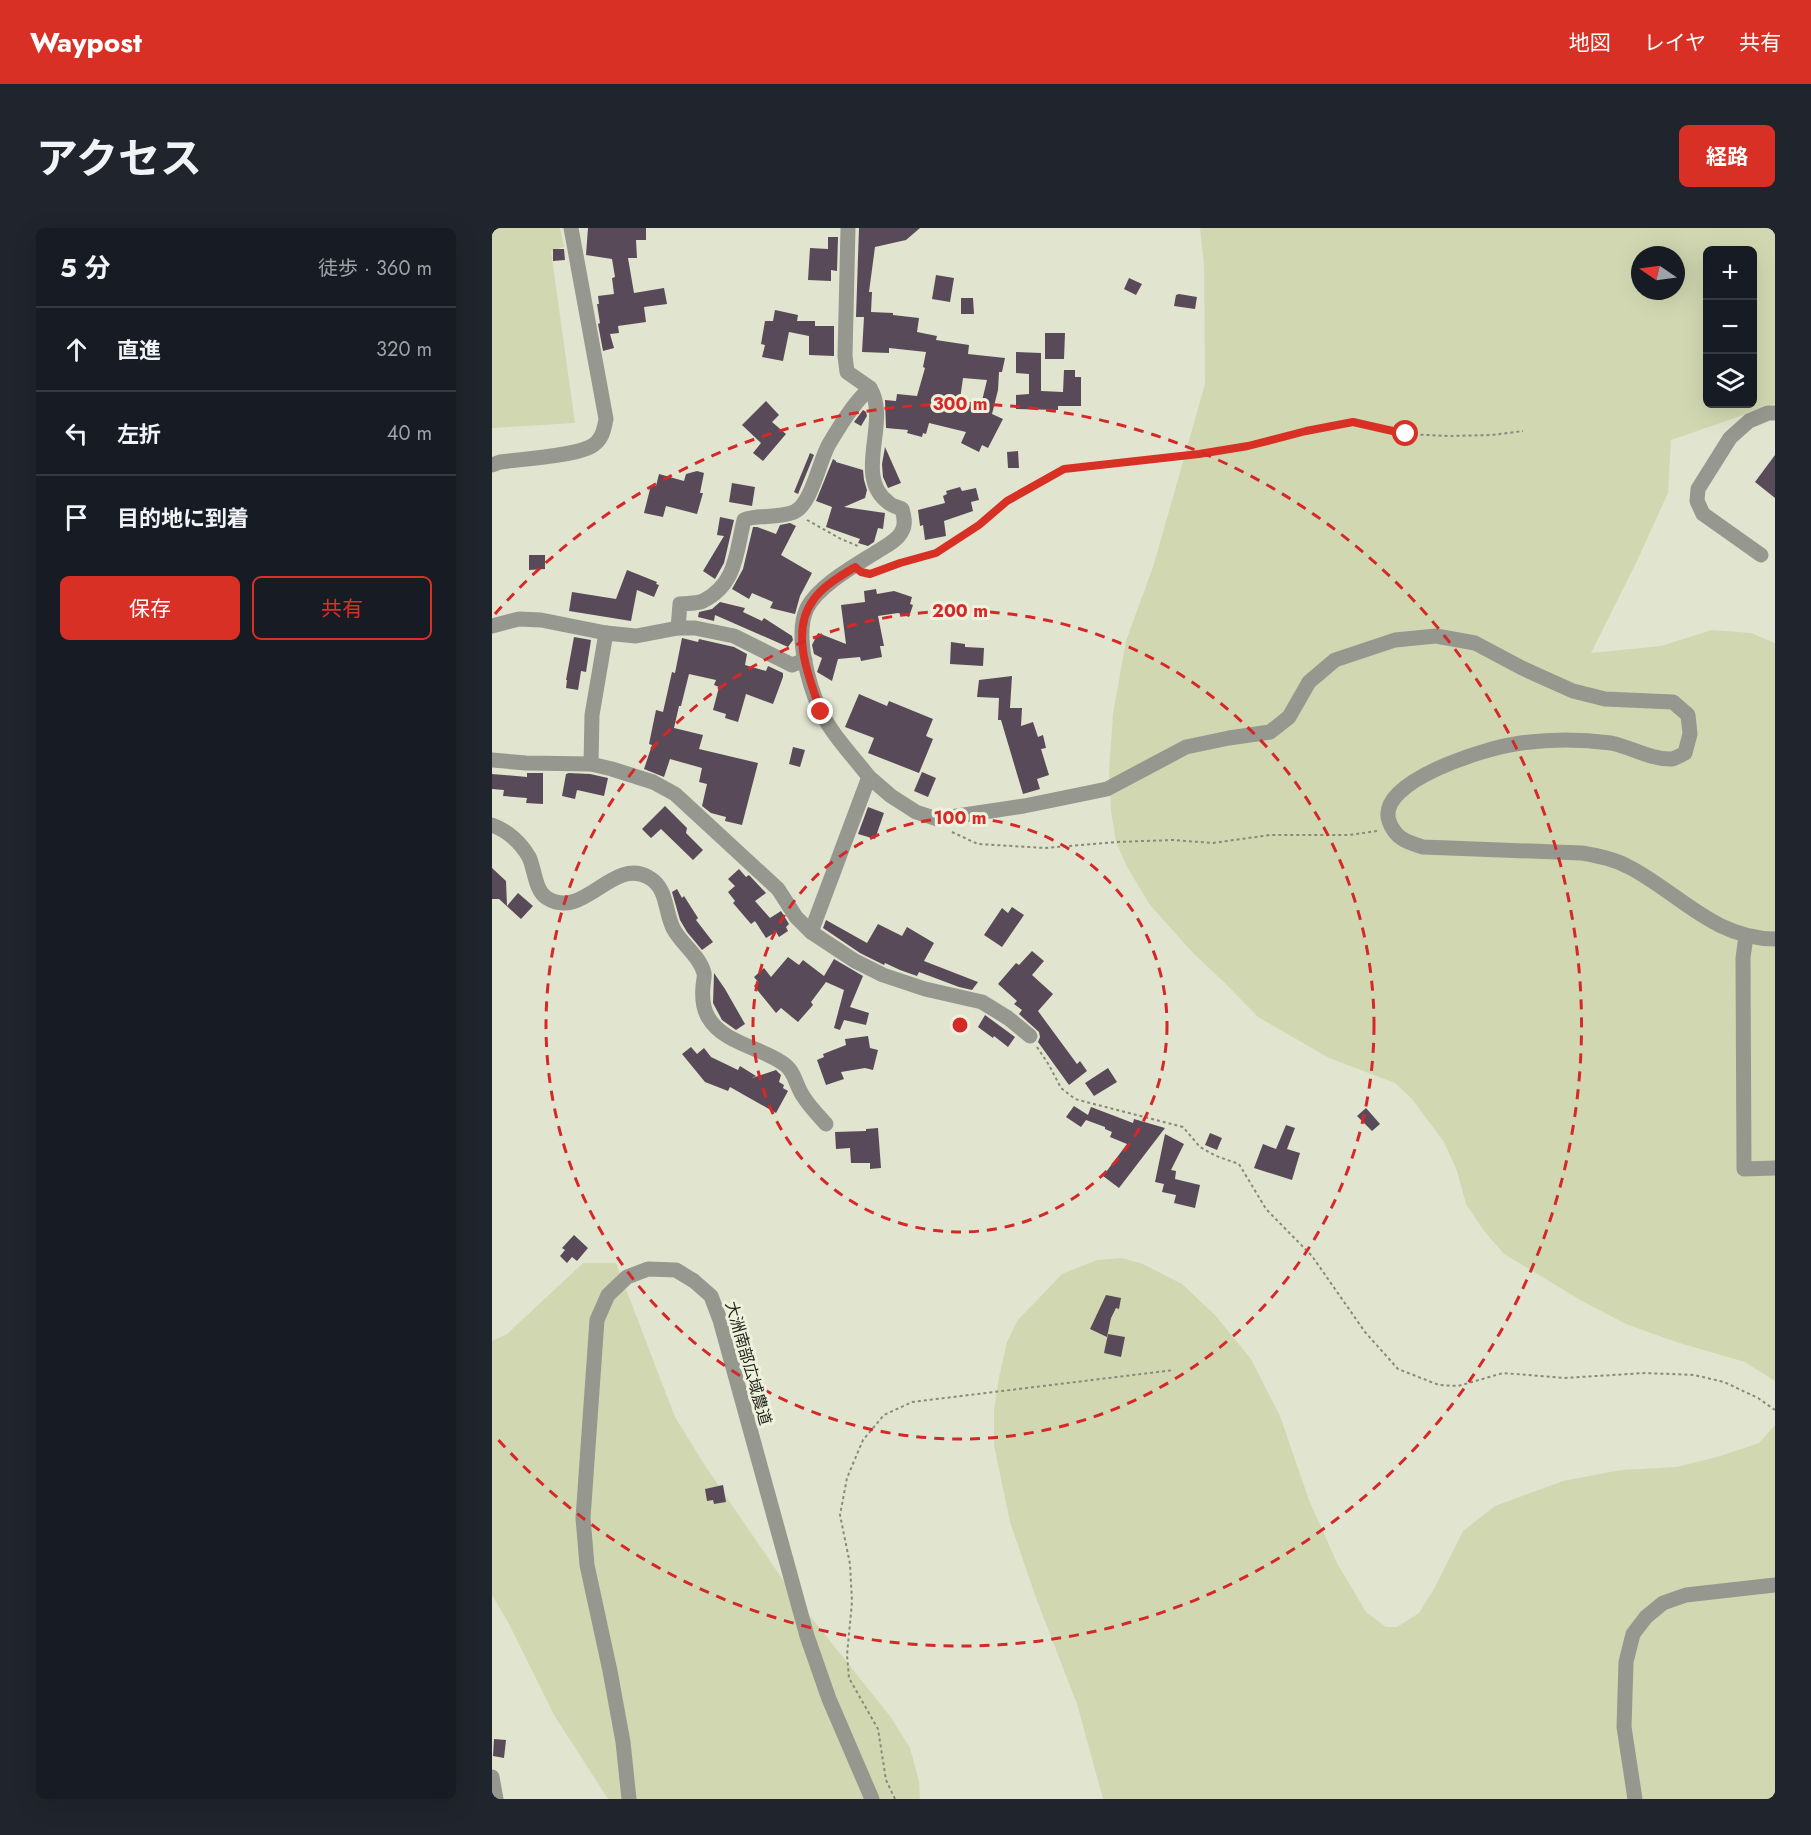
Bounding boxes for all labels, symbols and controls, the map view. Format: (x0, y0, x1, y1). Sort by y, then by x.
text: Waypost (30, 22, 142, 63)
text: 地図 (1569, 28, 1611, 58)
text: レイヤ (1644, 28, 1706, 58)
text: 共有 (1739, 28, 1781, 58)
button: 経路 (1679, 125, 1775, 187)
text: アクセス (36, 128, 202, 189)
north arrow (1631, 246, 1685, 300)
map controls (1703, 246, 1757, 408)
button: + (1703, 246, 1757, 300)
text: 5 分 (60, 249, 111, 287)
text: 徒歩 · 360 m (318, 254, 432, 283)
button: − (1703, 300, 1757, 354)
icon: ahead (60, 333, 93, 366)
text: 直進 (117, 334, 161, 366)
text: 320 m (376, 335, 432, 364)
button: layers (1703, 354, 1757, 408)
text: 300 m (932, 391, 988, 417)
icon: left (60, 417, 93, 450)
text: 左折 (117, 418, 161, 450)
text: 40 m (387, 419, 432, 448)
route start (1392, 420, 1418, 446)
icon: arrive (60, 501, 93, 534)
text: 目的地に到着 (117, 502, 249, 534)
button: 保存 (60, 576, 240, 640)
button: 共有 (252, 576, 432, 640)
text: 200 m (932, 598, 988, 624)
route end (807, 698, 833, 724)
text: 100 m (933, 805, 987, 831)
centre of rings (950, 1015, 970, 1035)
street label: 大洲南部広域農道 (720, 1298, 777, 1428)

